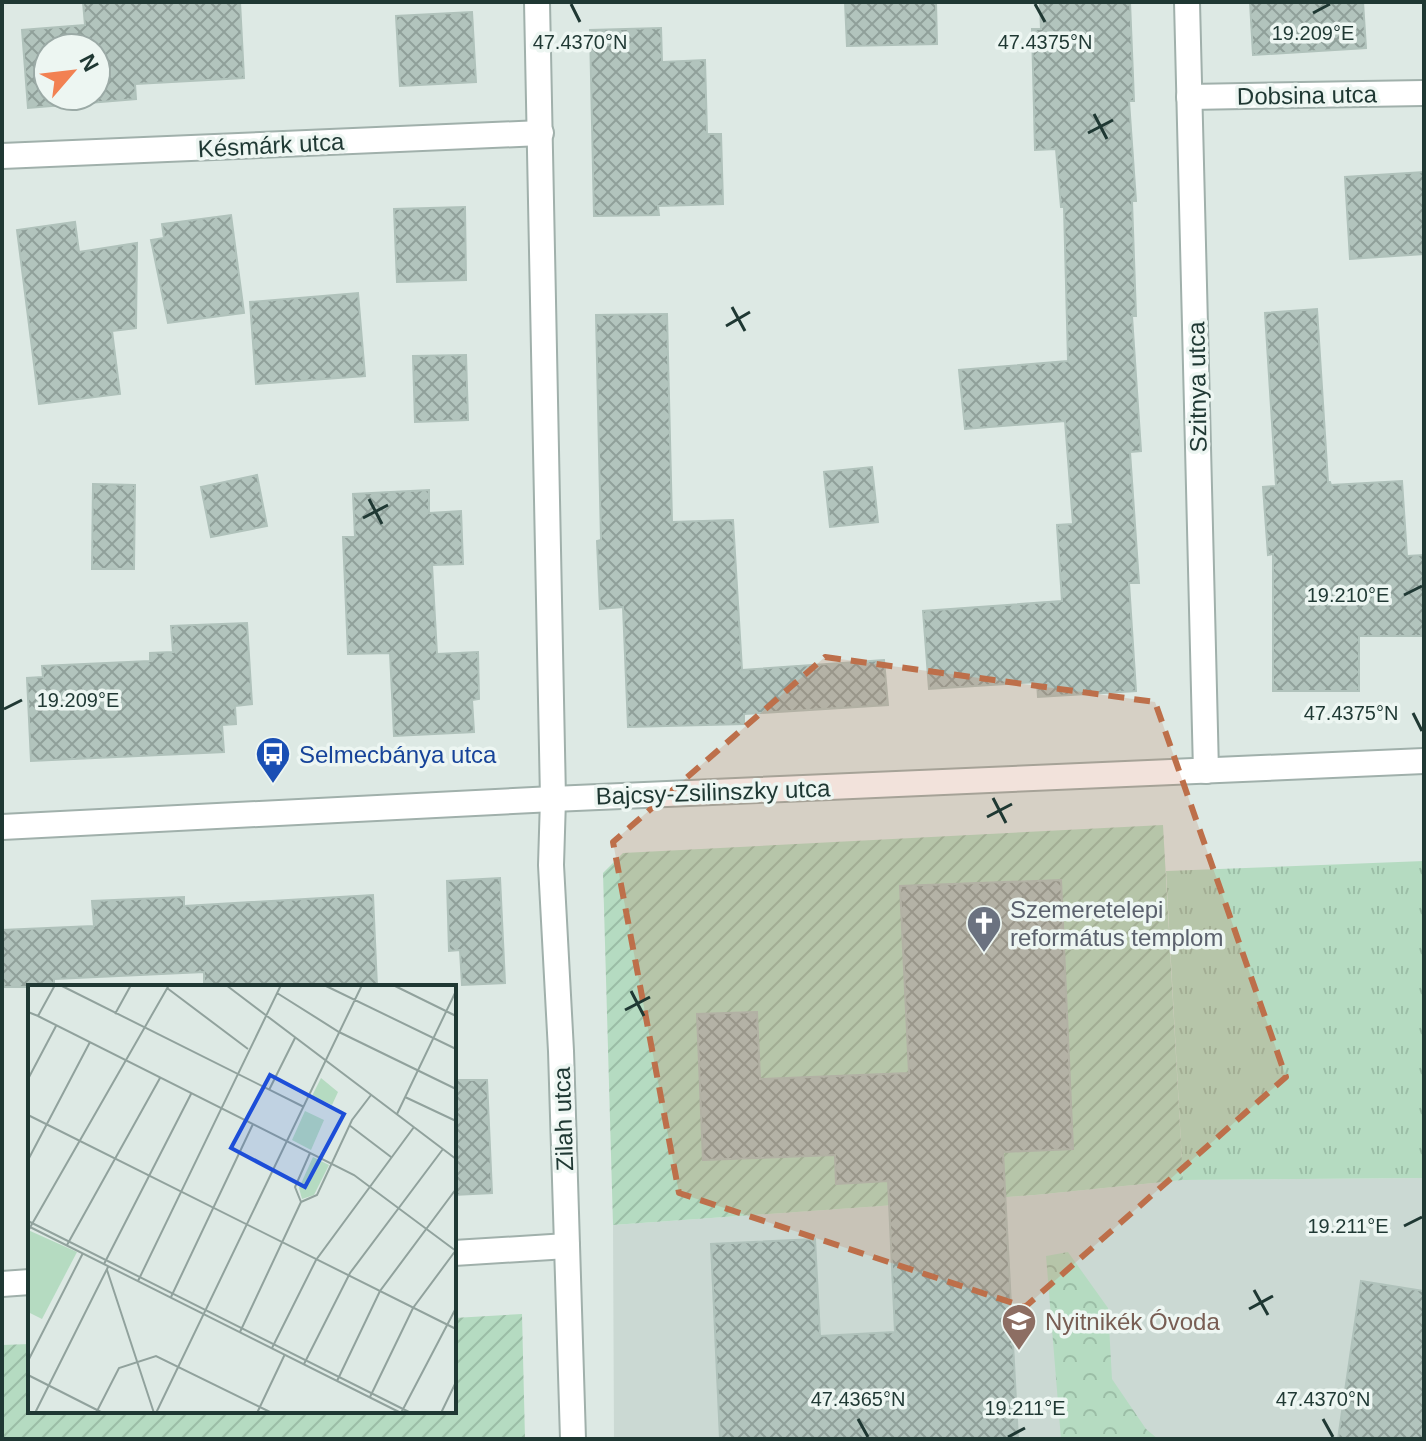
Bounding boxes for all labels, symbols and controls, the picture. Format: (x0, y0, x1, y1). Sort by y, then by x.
text: 19.209°E (1272, 22, 1354, 44)
text: 47.4370°N (533, 31, 627, 53)
text: 47.4375°N (998, 31, 1092, 53)
north arrow (32, 32, 112, 112)
text: N (74, 50, 104, 76)
street label: Dobsina utca (1237, 80, 1378, 110)
street label: Késmárk utca (197, 128, 346, 162)
street label: Szitnya utca (1182, 321, 1212, 453)
text: 19.210°E (1307, 584, 1389, 606)
text: 19.209°E (37, 689, 119, 711)
text: 47.4375°N (1304, 702, 1398, 724)
bus stop icon: Selmecbánya utca (254, 735, 292, 785)
place label: Selmecbánya utca (299, 741, 497, 768)
street label: Bajcsy-Zsilinszky utca (595, 774, 831, 810)
place label: Szemeretelepi református templom (1010, 896, 1223, 951)
church icon: Szemeretelepi református templom (965, 904, 1003, 954)
inset map (28, 985, 456, 1413)
street label: Zilah utca (548, 1066, 578, 1171)
text: 19.211°E (1307, 1215, 1389, 1237)
school or university icon: Nyitnikék Óvoda (1000, 1302, 1038, 1352)
place label: Nyitnikék Óvoda (1045, 1308, 1220, 1335)
text: 47.4365°N (811, 1388, 905, 1410)
text: 47.4370°N (1276, 1388, 1370, 1410)
text: 19.211°E (984, 1397, 1066, 1419)

